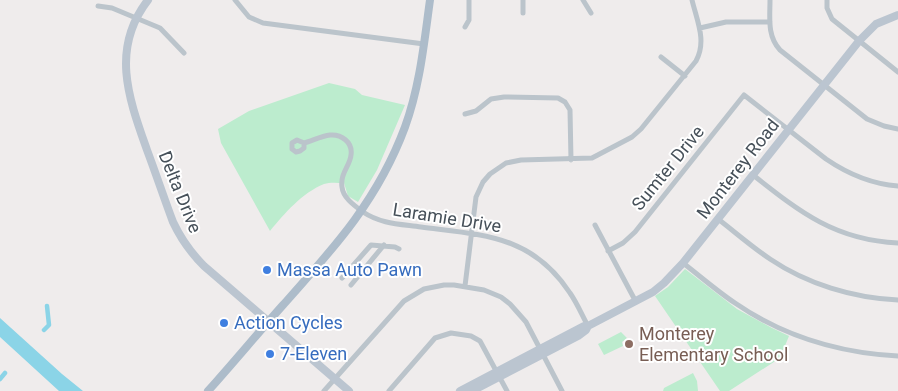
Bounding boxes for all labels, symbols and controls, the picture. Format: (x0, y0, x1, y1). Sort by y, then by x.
street label: Monterey Road (692, 115, 783, 223)
street label: Sumter Drive (627, 121, 708, 214)
street label: Delta Drive (155, 148, 206, 236)
street label: Laramie Drive (391, 199, 503, 236)
place label: Massa Auto Pawn (277, 259, 422, 280)
marker: Massa Auto Pawn (261, 264, 273, 276)
place label: Action Cycles (234, 312, 343, 333)
marker: Action Cycles (218, 317, 230, 329)
place label: Monterey Elementary School (639, 323, 788, 365)
marker: Monterey Elementary School (623, 338, 635, 350)
place label: 7-Eleven (280, 343, 347, 364)
marker: 7-Eleven (264, 348, 276, 360)

